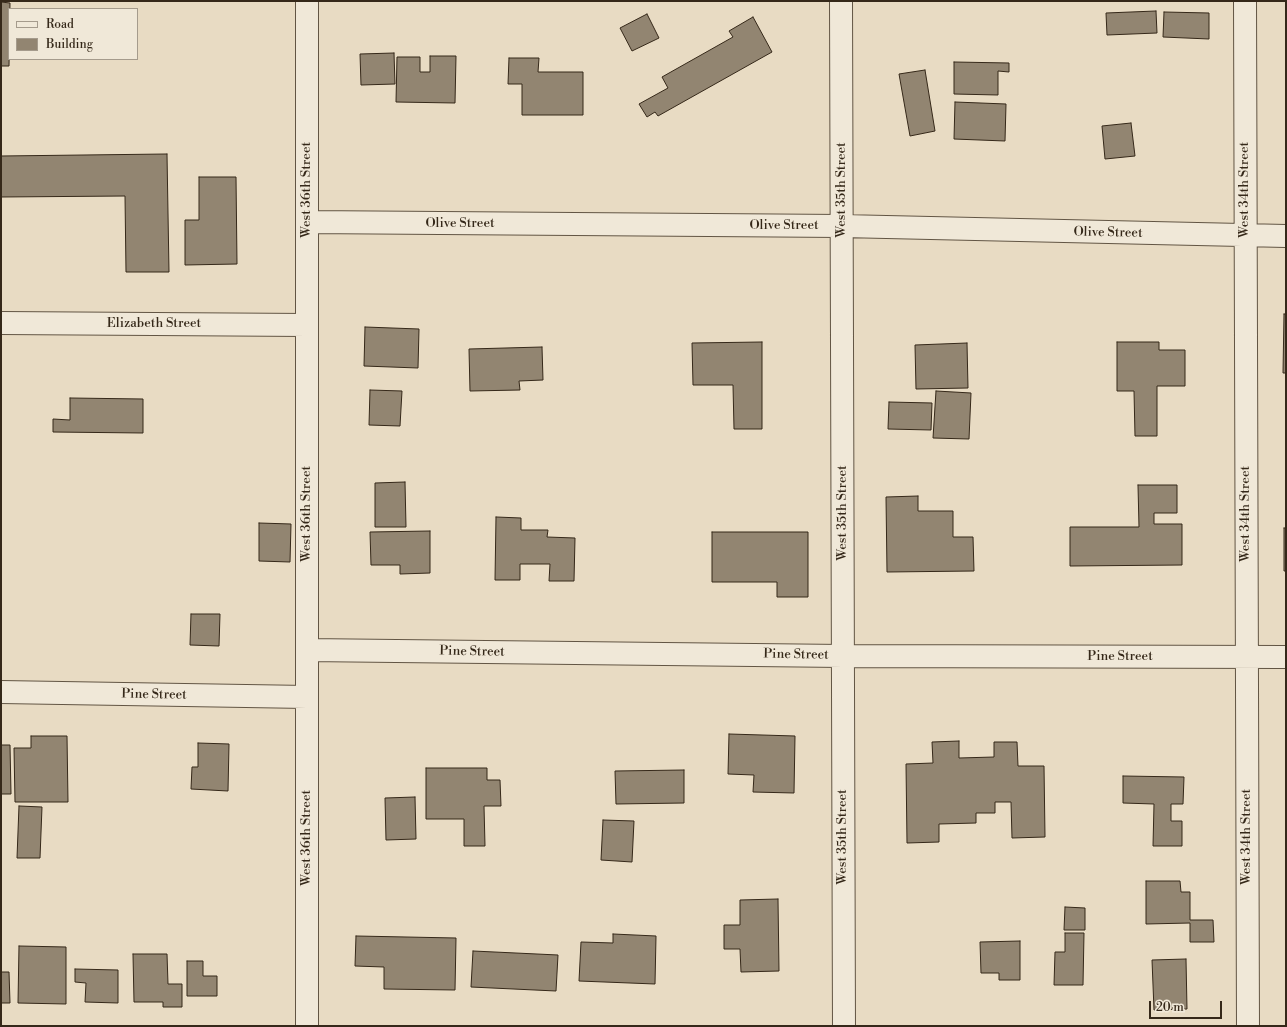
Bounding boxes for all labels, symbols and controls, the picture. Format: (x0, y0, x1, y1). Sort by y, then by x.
legend (8, 8, 138, 60)
text: Road (46, 17, 74, 32)
text: Building (46, 37, 93, 52)
street label: West 36th Street (299, 142, 315, 238)
street label: West 35th Street (834, 142, 850, 238)
street label: West 34th Street (1237, 142, 1253, 238)
street label: Olive Street (425, 216, 495, 232)
street label: Olive Street (749, 218, 819, 234)
street label: Olive Street (1073, 225, 1143, 241)
street label: Elizabeth Street (107, 316, 201, 332)
street label: West 35th Street (835, 465, 851, 561)
street label: West 36th Street (299, 466, 315, 562)
street label: West 34th Street (1238, 466, 1254, 562)
street label: Pine Street (439, 644, 505, 660)
street label: Pine Street (763, 647, 829, 663)
street label: Pine Street (1087, 649, 1153, 665)
street label: Pine Street (121, 687, 187, 703)
street label: West 35th Street (835, 789, 851, 885)
street label: West 34th Street (1239, 789, 1255, 885)
street label: West 36th Street (299, 790, 315, 886)
scale bar (1151, 993, 1224, 1019)
text: 20 m (1156, 1000, 1184, 1015)

